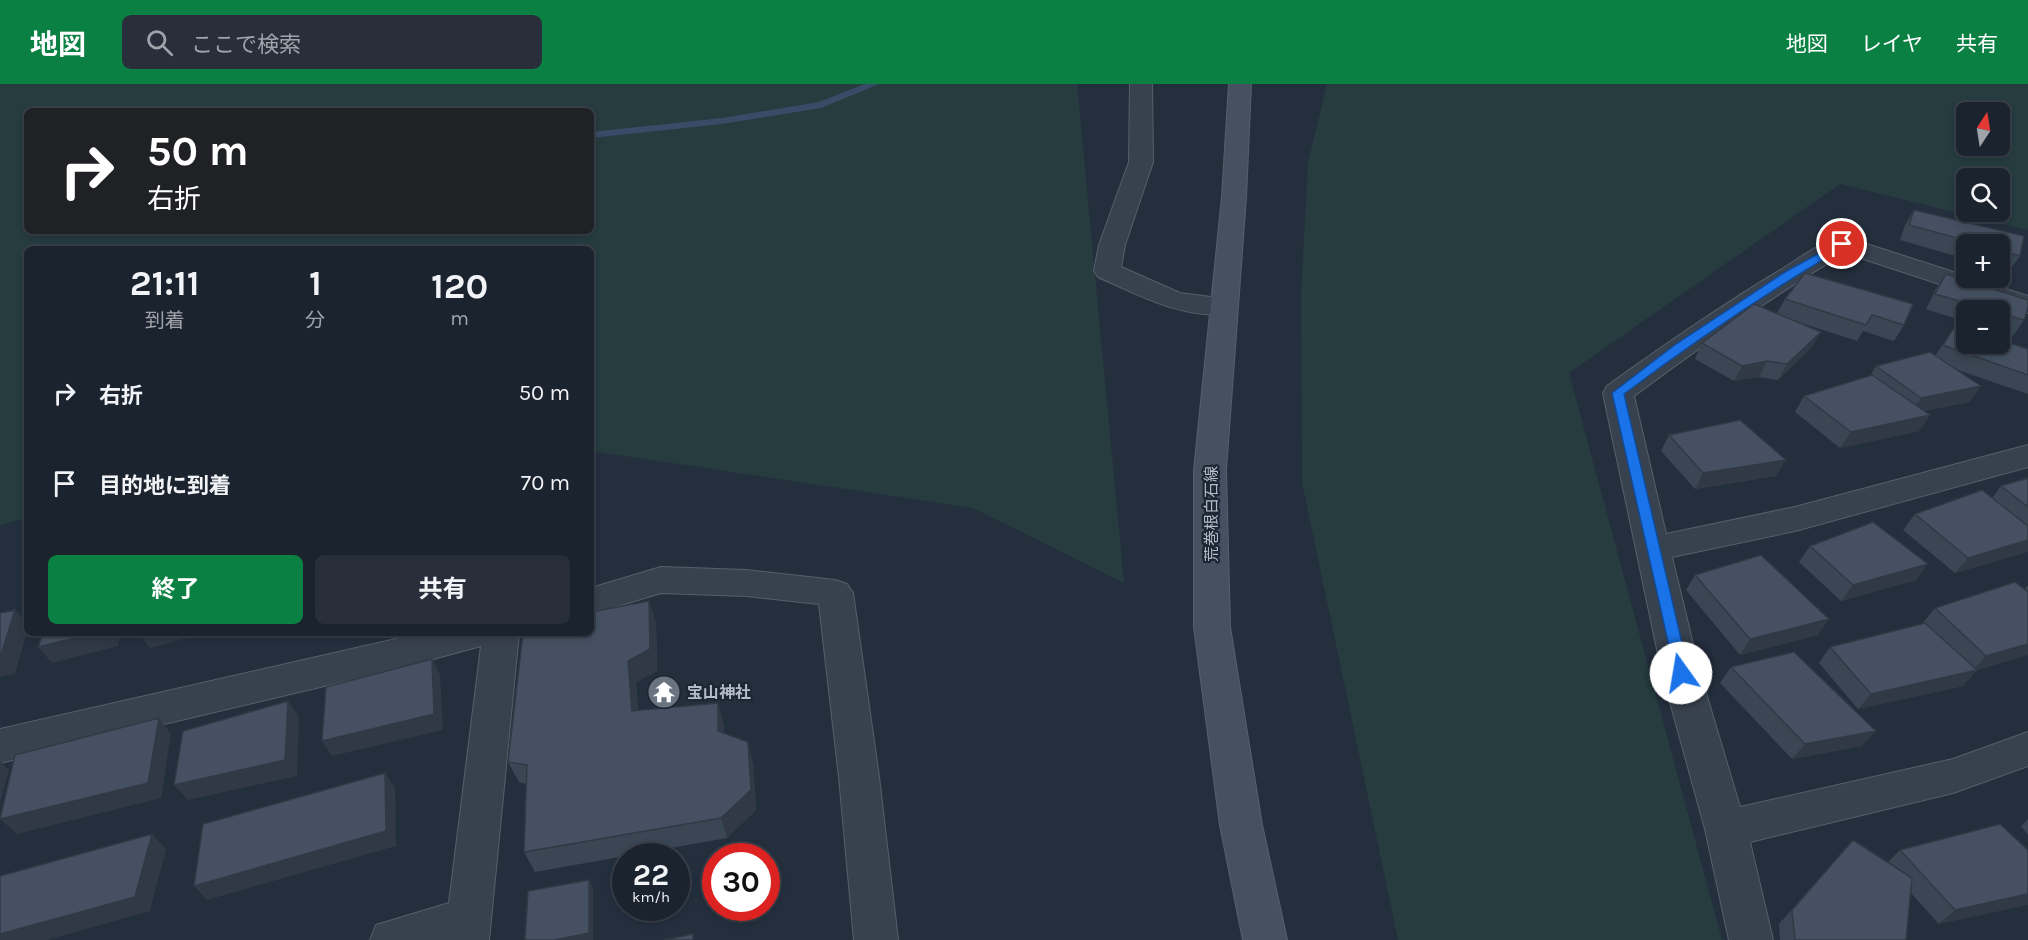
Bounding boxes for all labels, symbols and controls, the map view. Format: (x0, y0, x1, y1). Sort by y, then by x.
search box (122, 15, 542, 69)
icon: search (143, 26, 176, 59)
text: 地図 (30, 28, 86, 61)
text: ここで検索 (191, 32, 301, 58)
text: 地図 (1786, 32, 1828, 56)
text: レイヤ (1861, 32, 1923, 56)
text: 共有 (1956, 32, 1998, 56)
north arrow (1956, 102, 2010, 156)
map controls (1956, 102, 2010, 354)
text: 50 m (147, 126, 249, 176)
icon: right (48, 132, 126, 210)
button: search (1956, 168, 2010, 222)
text: 右折 (147, 183, 201, 215)
pin (1816, 218, 1867, 269)
icon: arrive (1825, 227, 1858, 260)
button: + (1956, 234, 2010, 288)
text: 21:11 (130, 262, 200, 304)
text: 1 (309, 262, 322, 304)
text: 120 (431, 265, 488, 307)
button: − (1956, 300, 2010, 354)
text: m (450, 307, 469, 330)
text: 到着 (145, 309, 185, 332)
text: 分 (305, 309, 325, 332)
icon: right (48, 377, 81, 410)
text: 50 m (519, 380, 570, 406)
text: 右折 (99, 383, 143, 409)
street label: 荒巻根白石線 (1202, 466, 1221, 562)
icon: arrive (48, 467, 81, 500)
text: 70 m (521, 470, 570, 496)
text: 目的地に到着 (99, 473, 231, 499)
button: 終了 (48, 555, 303, 624)
button: 共有 (315, 555, 570, 624)
position arrow (1649, 641, 1713, 705)
temple icon: 宝山神社 (646, 674, 682, 710)
place label: 宝山神社 (687, 683, 751, 702)
speed limit sign: 30 (702, 843, 780, 921)
text: 22 (633, 857, 669, 893)
text: km/h (632, 888, 670, 906)

